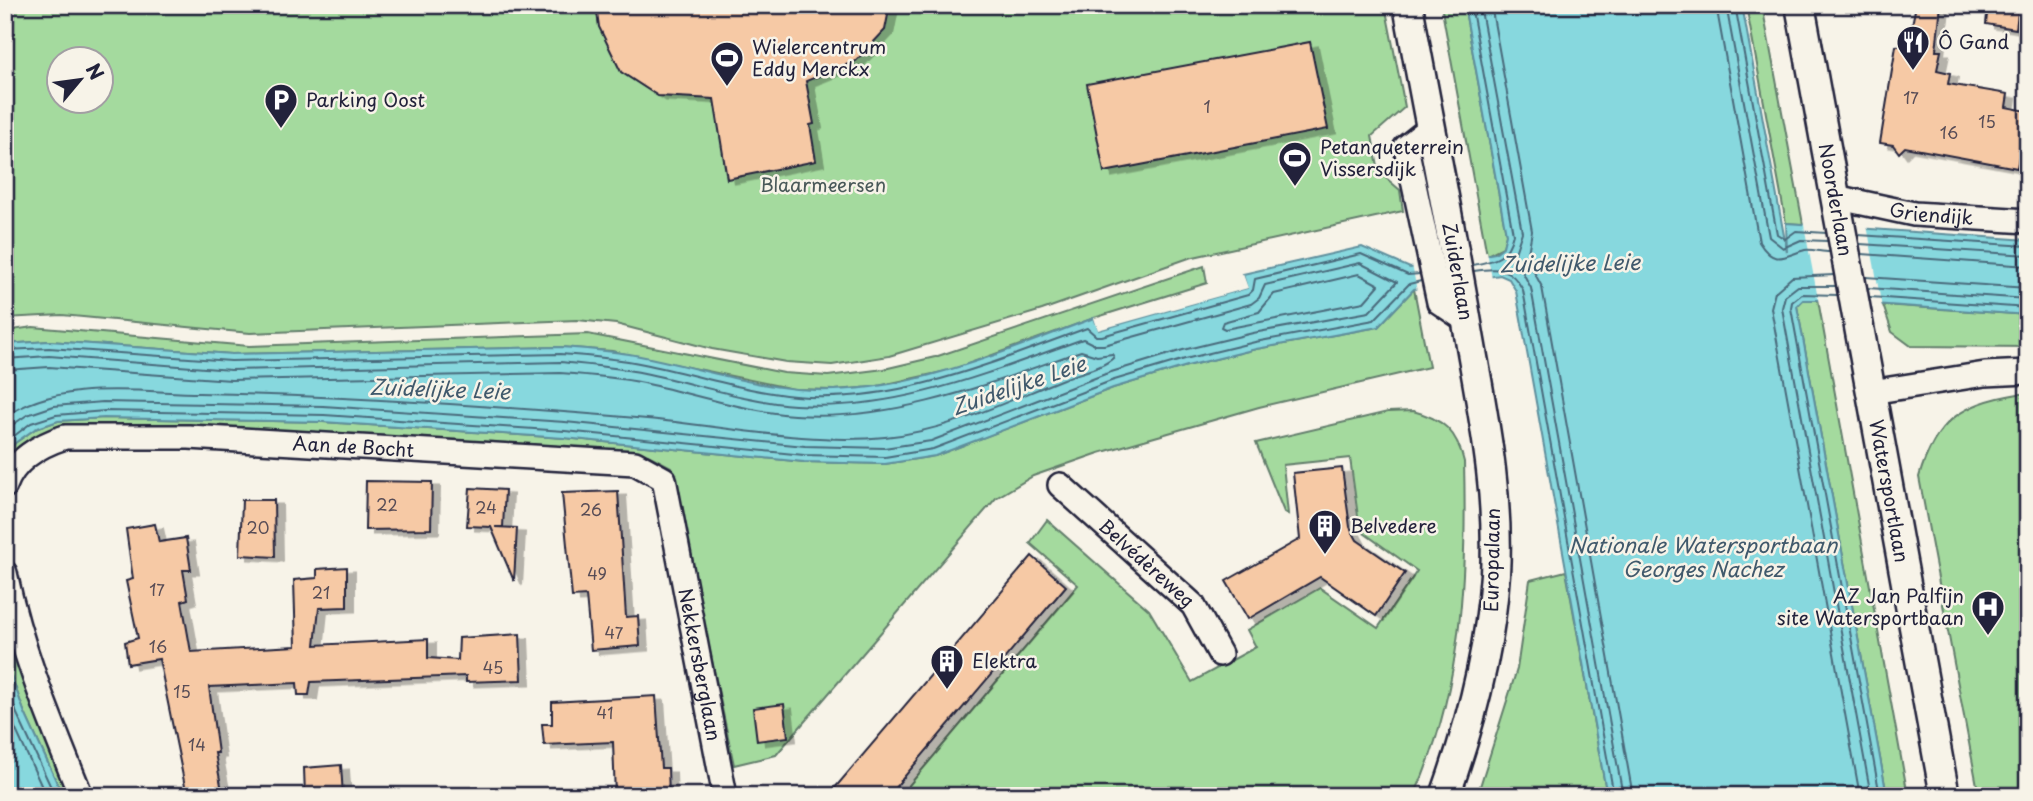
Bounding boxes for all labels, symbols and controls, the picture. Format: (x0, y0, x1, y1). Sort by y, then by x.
restaurant icon: Ô Gand (1894, 23, 1932, 72)
place label: Ô Gand (1938, 27, 2009, 55)
place label: Wielercentrum Eddy Merckx (752, 32, 886, 82)
sports icon: Wielercentrum Eddy Merckx (708, 39, 746, 88)
north arrow (46, 46, 116, 116)
text: N (80, 58, 112, 85)
parking icon: Parking Oost (262, 81, 300, 130)
place label: Parking Oost (306, 85, 425, 113)
house number: 17 (1903, 85, 1919, 109)
house number: 1 (1203, 94, 1211, 118)
house number: 15 (1978, 109, 1996, 133)
house number: 16 (1940, 120, 1958, 144)
place label: Petanqueterrein Vissersdijk (1320, 132, 1464, 182)
sports icon: Petanqueterrein Vissersdijk (1276, 139, 1314, 188)
street label: Noorderlaan (1813, 141, 1861, 258)
park label: Blaarmeersen (760, 170, 886, 198)
street label: Griendijk (1887, 194, 1974, 231)
street label: Zuiderlaan (1436, 220, 1481, 322)
water label: Zuidelijke Leie (1499, 245, 1642, 279)
water label: Zuidelijke Leie (947, 346, 1091, 422)
water label: Zuidelijke Leie (369, 370, 512, 406)
street label: Watersportlaan (1863, 417, 1917, 564)
street label: Aan de Bocht (292, 428, 415, 463)
house number: 22 (376, 492, 398, 516)
house number: 24 (475, 495, 497, 519)
house number: 26 (580, 497, 602, 521)
building icon: Belvedere (1306, 507, 1344, 556)
street label: Europalaan (1476, 508, 1506, 612)
place label: Belvedere (1350, 511, 1437, 539)
street label: Belvédèreweg (1093, 512, 1202, 613)
house number: 20 (247, 515, 269, 539)
water label: Nationale Watersportbaan Georges Nachez (1569, 528, 1839, 584)
house number: 49 (587, 561, 607, 585)
house number: 17 (149, 577, 165, 601)
house number: 21 (312, 580, 330, 604)
place label: AZ Jan Palfijn site Watersportbaan (1777, 581, 1964, 631)
street label: Nekkersberglaan (672, 586, 729, 743)
hospital icon: AZ Jan Palfijn site Watersportbaan (1969, 588, 2007, 637)
house number: 47 (605, 620, 624, 644)
house number: 16 (149, 634, 167, 658)
building icon: Elektra (928, 642, 966, 691)
place label: Elektra (972, 646, 1037, 674)
house number: 45 (483, 655, 503, 679)
house number: 15 (173, 679, 191, 703)
house number: 41 (597, 700, 613, 724)
house number: 14 (188, 732, 206, 756)

